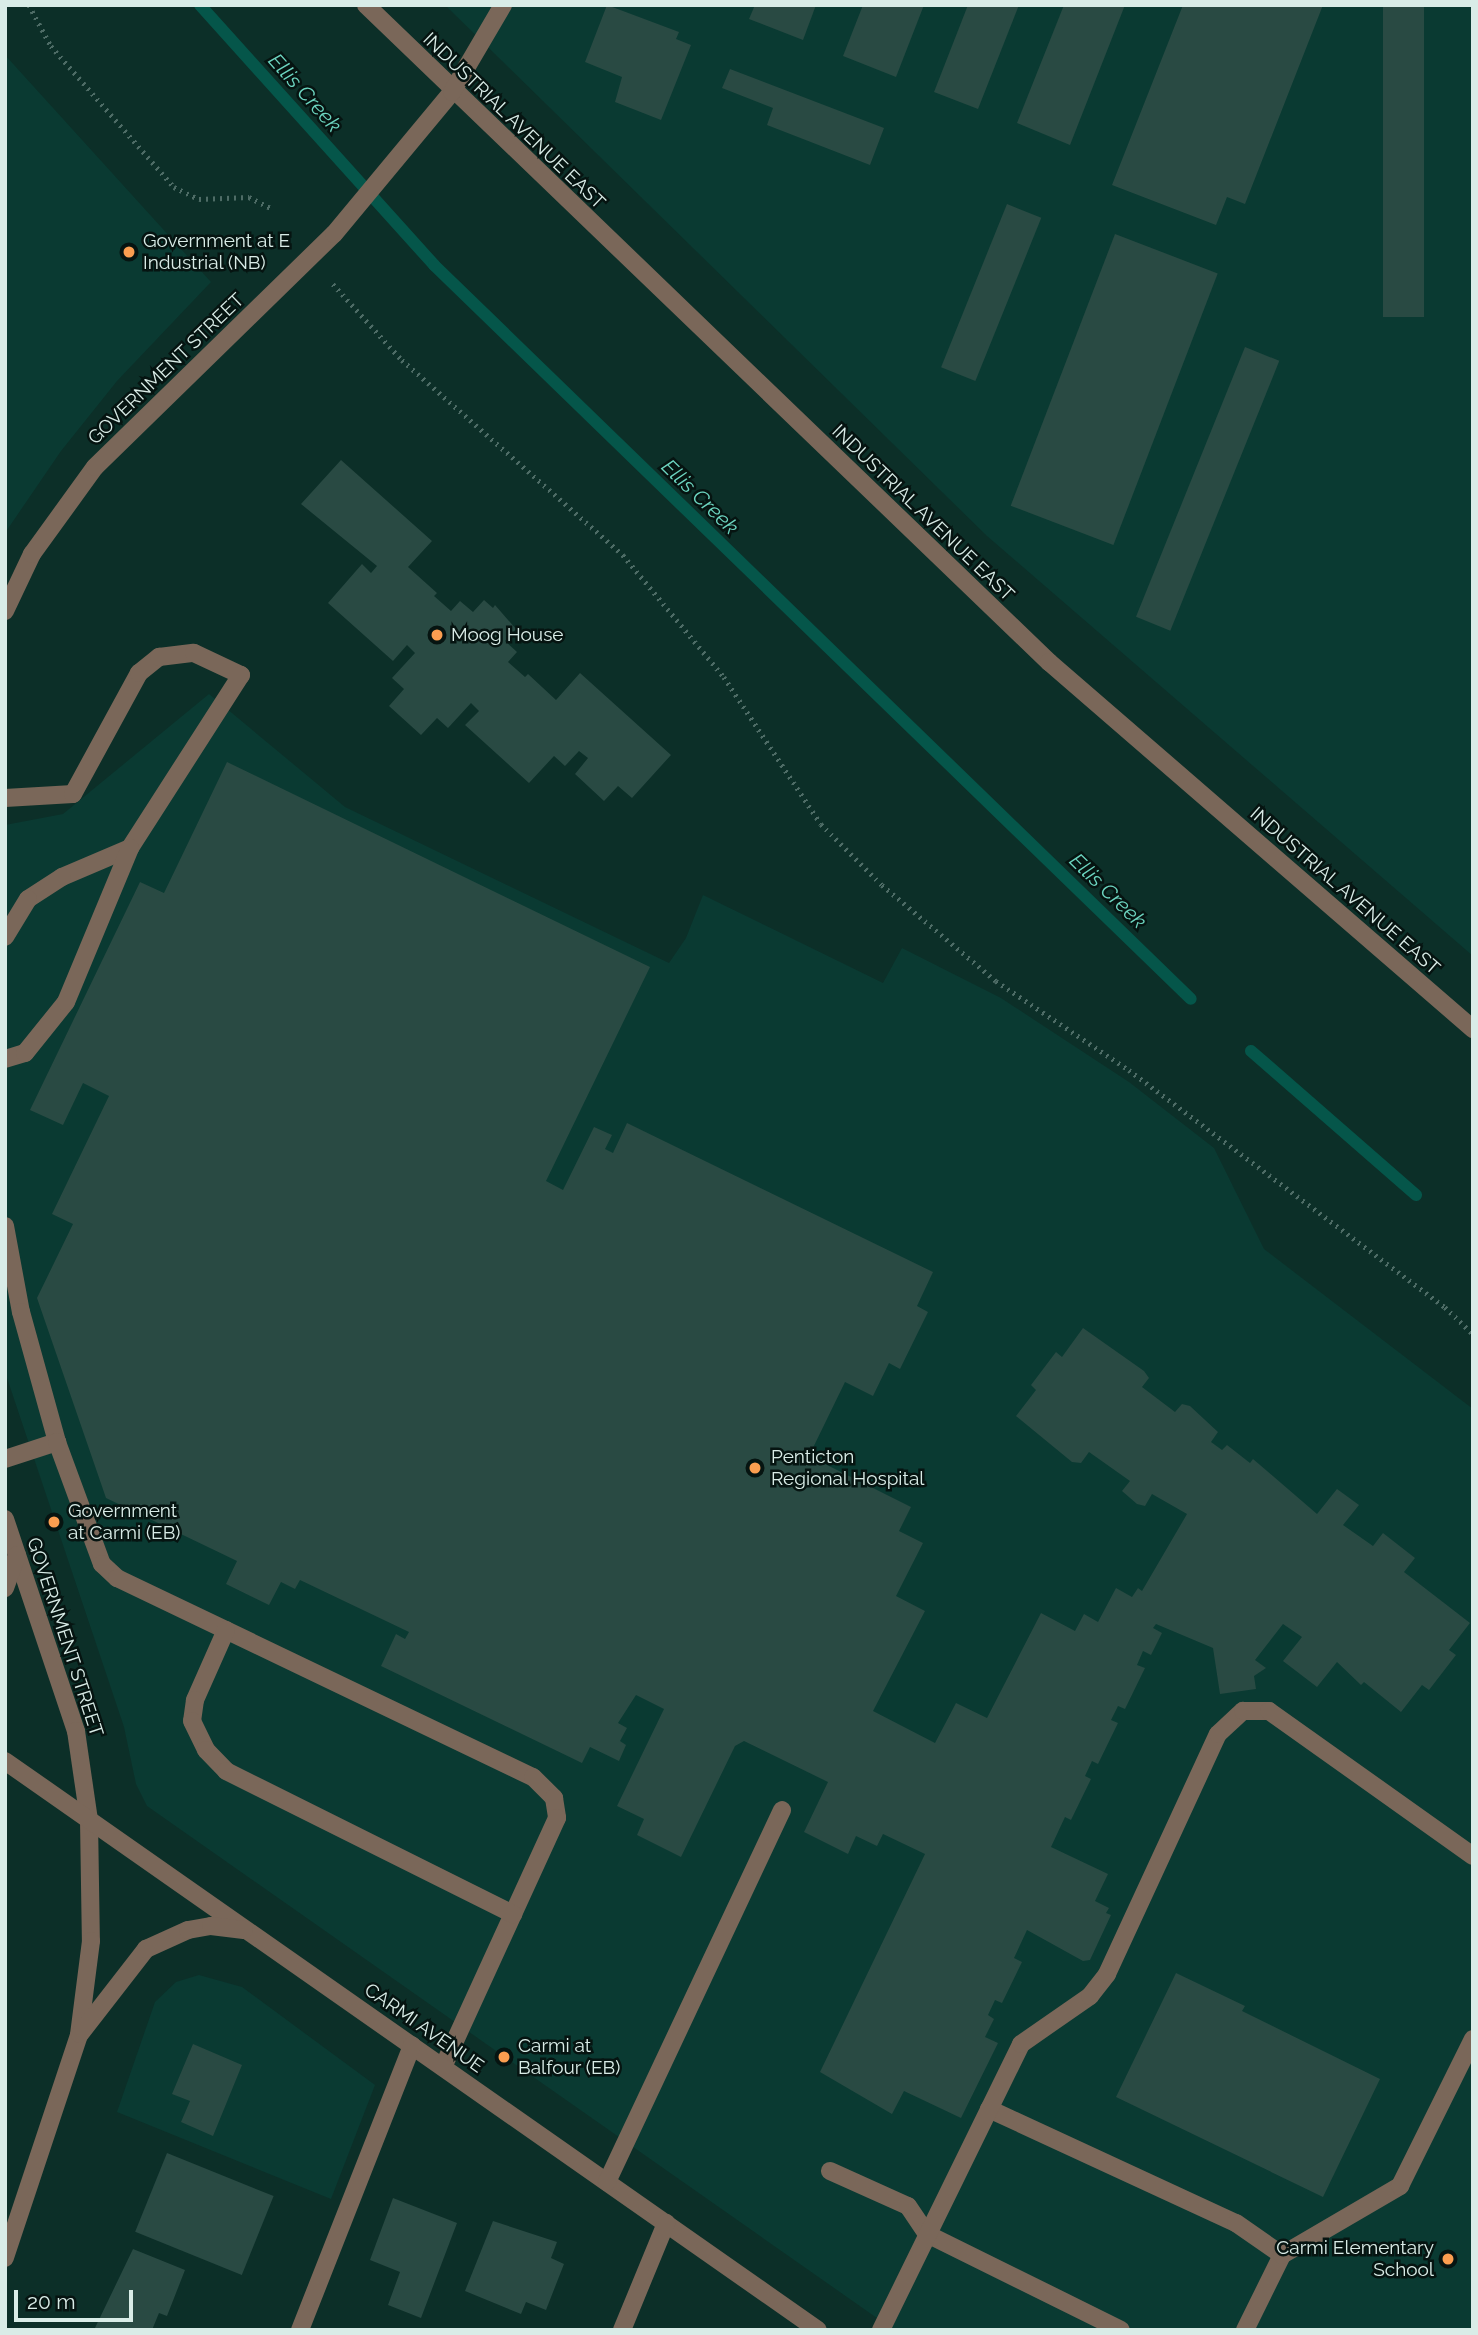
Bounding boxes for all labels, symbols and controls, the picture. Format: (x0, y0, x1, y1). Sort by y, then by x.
street label: INDUSTRIAL AVENUE EAST (418, 28, 610, 214)
water label: Ellis Creek (263, 48, 347, 138)
place label: Government at E Industrial (NB) (143, 230, 290, 274)
marker: Government at E Industrial (NB) (121, 244, 137, 260)
street label: GOVERNMENT STREET (83, 288, 249, 450)
street label: INDUSTRIAL AVENUE EAST (827, 420, 1019, 606)
water label: Ellis Creek (656, 454, 744, 540)
place label: Moog House (451, 624, 563, 646)
marker: Moog House (429, 627, 445, 643)
street label: INDUSTRIAL AVENUE EAST (1245, 802, 1445, 980)
water label: Ellis Creek (1064, 848, 1152, 934)
place label: Penticton Regional Hospital (771, 1446, 925, 1490)
marker: Penticton Regional Hospital (745, 1458, 765, 1478)
place label: Government at Carmi (EB) (68, 1500, 180, 1544)
marker: Government at Carmi (EB) (46, 1514, 62, 1530)
street label: GOVERNMENT STREET (22, 1534, 108, 1740)
street label: CARMI AVENUE (360, 1978, 488, 2078)
place label: Carmi at Balfour (EB) (518, 2035, 621, 2079)
marker: Carmi at Balfour (EB) (496, 2049, 512, 2065)
place label: Carmi Elementary School (1276, 2237, 1434, 2281)
marker: Carmi Elementary School (1440, 2251, 1456, 2267)
scale bar (18, 2276, 136, 2320)
text: 20 m (27, 2289, 75, 2314)

